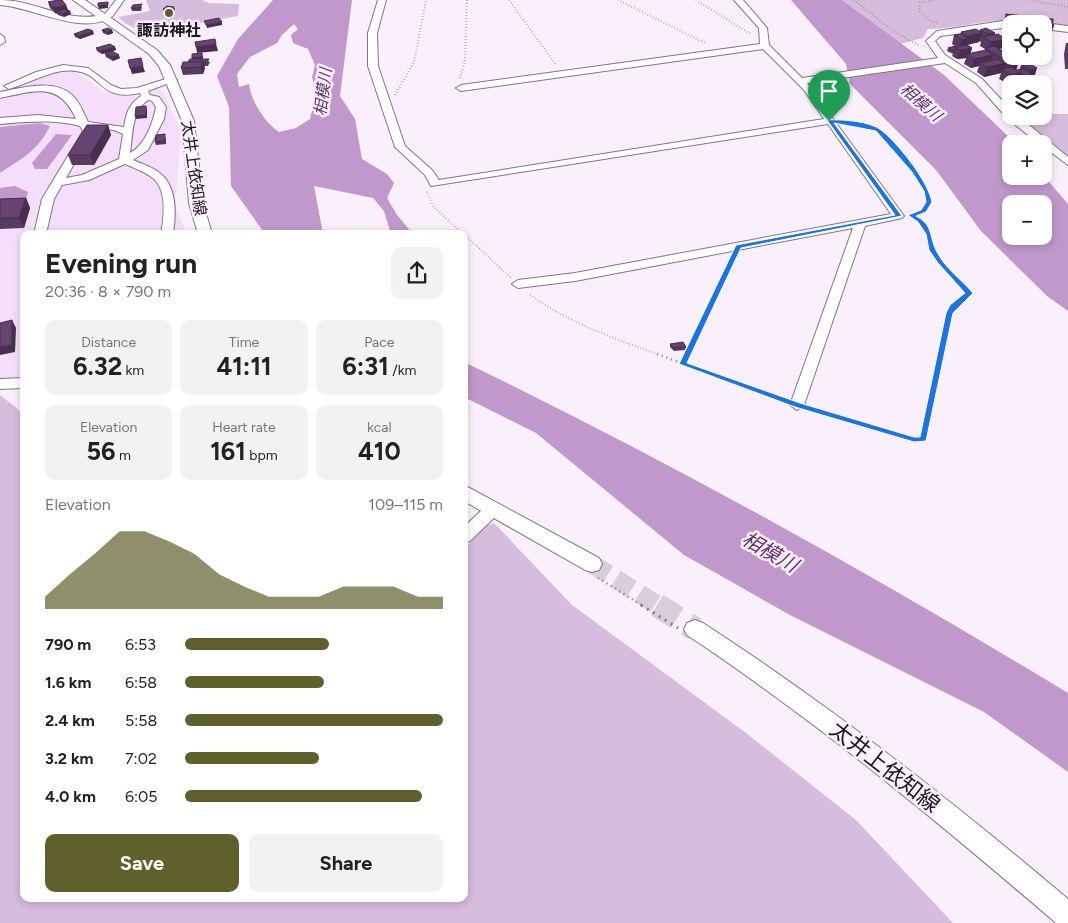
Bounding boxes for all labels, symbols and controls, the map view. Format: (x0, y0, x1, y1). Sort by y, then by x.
marker: 諏訪神社 (163, 7, 175, 19)
map controls (1002, 15, 1052, 245)
button: locate (1002, 15, 1052, 65)
place label: 諏訪神社 (137, 21, 201, 40)
water label: 相模川 (311, 65, 336, 117)
pin (808, 70, 850, 121)
button: layers (1002, 75, 1052, 125)
icon: arrive (815, 77, 843, 105)
water label: 相模川 (897, 79, 947, 126)
street label: 太井上依知線 (178, 119, 210, 217)
button: + (1002, 135, 1052, 185)
button: − (1002, 195, 1052, 245)
text: Evening run (45, 246, 197, 280)
button: share (391, 247, 443, 299)
text: 20:36 · 8 × 790 m (45, 282, 171, 301)
text: Distance (81, 334, 136, 351)
text: Time (229, 334, 259, 351)
text: Pace (364, 334, 394, 351)
text: 6.32 (73, 351, 122, 381)
text: 41:11 (216, 351, 272, 381)
text: 6:31 (342, 351, 389, 381)
text: km (122, 362, 144, 379)
text: /km (389, 362, 416, 379)
text: Elevation (80, 419, 137, 436)
text: Heart rate (212, 419, 276, 436)
text: kcal (367, 419, 392, 436)
text: 56 (86, 436, 115, 466)
text: 161 (210, 436, 246, 466)
text: 410 (358, 436, 401, 466)
text: m (115, 447, 131, 464)
text: bpm (246, 447, 278, 464)
text: Elevation (45, 495, 111, 514)
text: 109–115 m (368, 495, 443, 514)
water label: 相模川 (738, 527, 804, 578)
text: 790 m (45, 635, 91, 654)
text: 6:53 (125, 635, 156, 654)
text: 1.6 km (45, 673, 91, 692)
text: 6:58 (125, 673, 157, 692)
text: 2.4 km (45, 711, 95, 730)
text: 5:58 (125, 711, 157, 730)
street label: 太井上依知線 (825, 716, 945, 818)
text: 3.2 km (45, 749, 94, 768)
text: 7:02 (125, 749, 157, 768)
text: 4.0 km (45, 787, 96, 806)
text: 6:05 (125, 787, 158, 806)
button: Save (45, 834, 239, 892)
button: Share (249, 834, 443, 892)

